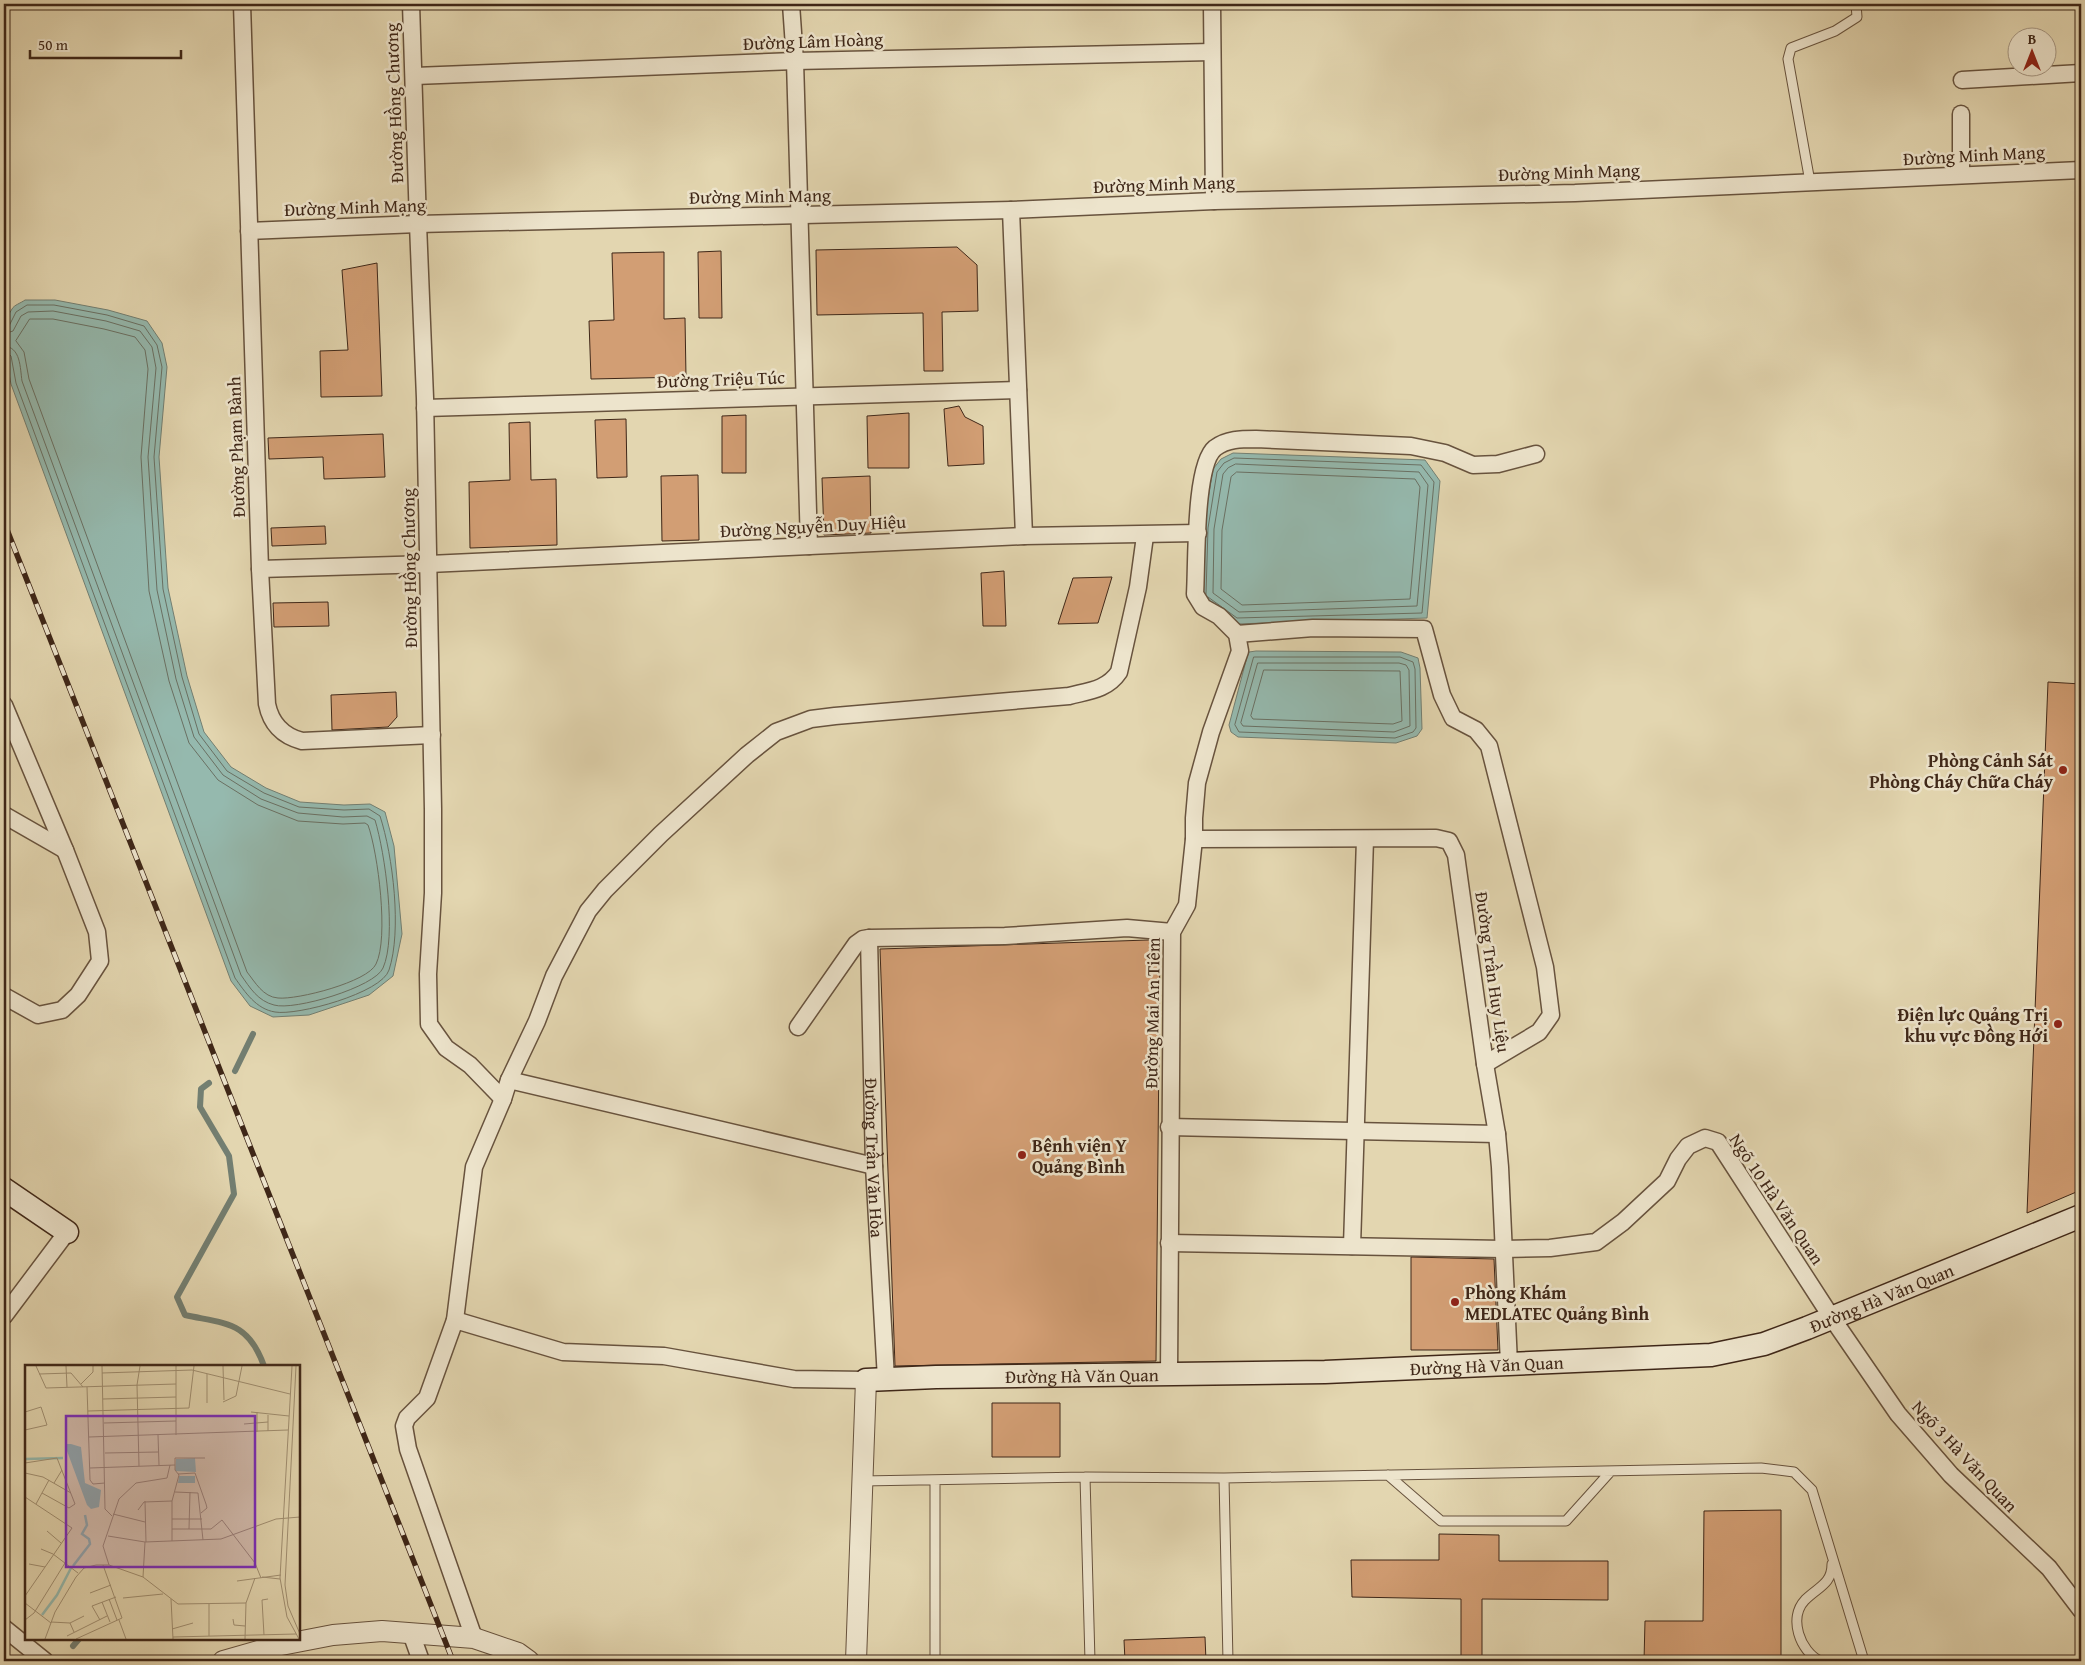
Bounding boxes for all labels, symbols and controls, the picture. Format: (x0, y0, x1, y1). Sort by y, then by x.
street label: Đường Hồng Chương (378, 23, 410, 183)
street label: Đường Lâm Hoàng (743, 25, 883, 57)
scale bar (30, 28, 181, 60)
north arrow (2008, 28, 2058, 78)
text: B (2028, 29, 2036, 49)
text: 50 m (38, 34, 69, 55)
street label: Đường Minh Mạng (1903, 138, 2045, 172)
street label: Đường Minh Mạng (1498, 156, 1640, 188)
street label: Đường Minh Mạng (1093, 168, 1235, 200)
street label: Đường Minh Mạng (689, 181, 831, 211)
street label: Đường Minh Mạng (284, 191, 426, 223)
street label: Đường Triệu Túc (657, 363, 785, 395)
street label: Đường Phạm Bành (220, 376, 252, 518)
street label: Đường Hồng Chương (394, 488, 424, 648)
street label: Đường Nguyễn Duy Hiệu (719, 508, 907, 544)
place label: Phòng Cảnh Sát Phòng Cháy Chữa Cháy (1869, 747, 2054, 795)
marker: Phòng Cảnh Sát Phòng Cháy Chữa Cháy (2057, 764, 2069, 776)
street label: Đường Trần Huy Liệu (1468, 890, 1518, 1054)
street label: Đường Mai An Tiêm (1137, 937, 1167, 1089)
place label: Điện lực Quảng Trị khu vực Đồng Hới (1897, 1001, 2048, 1049)
marker: Điện lực Quảng Trị khu vực Đồng Hới (2052, 1018, 2064, 1030)
street label: Đường Trần Văn Hòa (859, 1078, 892, 1239)
street label: Ngõ 10 Hà Văn Quan (1723, 1128, 1831, 1270)
place label: Bệnh viện Y Quảng Bình (1032, 1132, 1127, 1180)
marker: Bệnh viện Y Quảng Bình (1016, 1149, 1028, 1161)
street label: Đường Hà Văn Quan (1805, 1256, 1958, 1339)
place label: Phòng Khám MEDLATEC Quảng Bình (1465, 1279, 1650, 1327)
marker: Phòng Khám MEDLATEC Quảng Bình (1449, 1296, 1461, 1308)
street label: Đường Hà Văn Quan (1409, 1348, 1564, 1382)
street label: Đường Hà Văn Quan (1005, 1361, 1159, 1390)
inset map (25, 1365, 300, 1640)
street label: Ngõ 3 Hà Văn Quan (1906, 1394, 2024, 1518)

